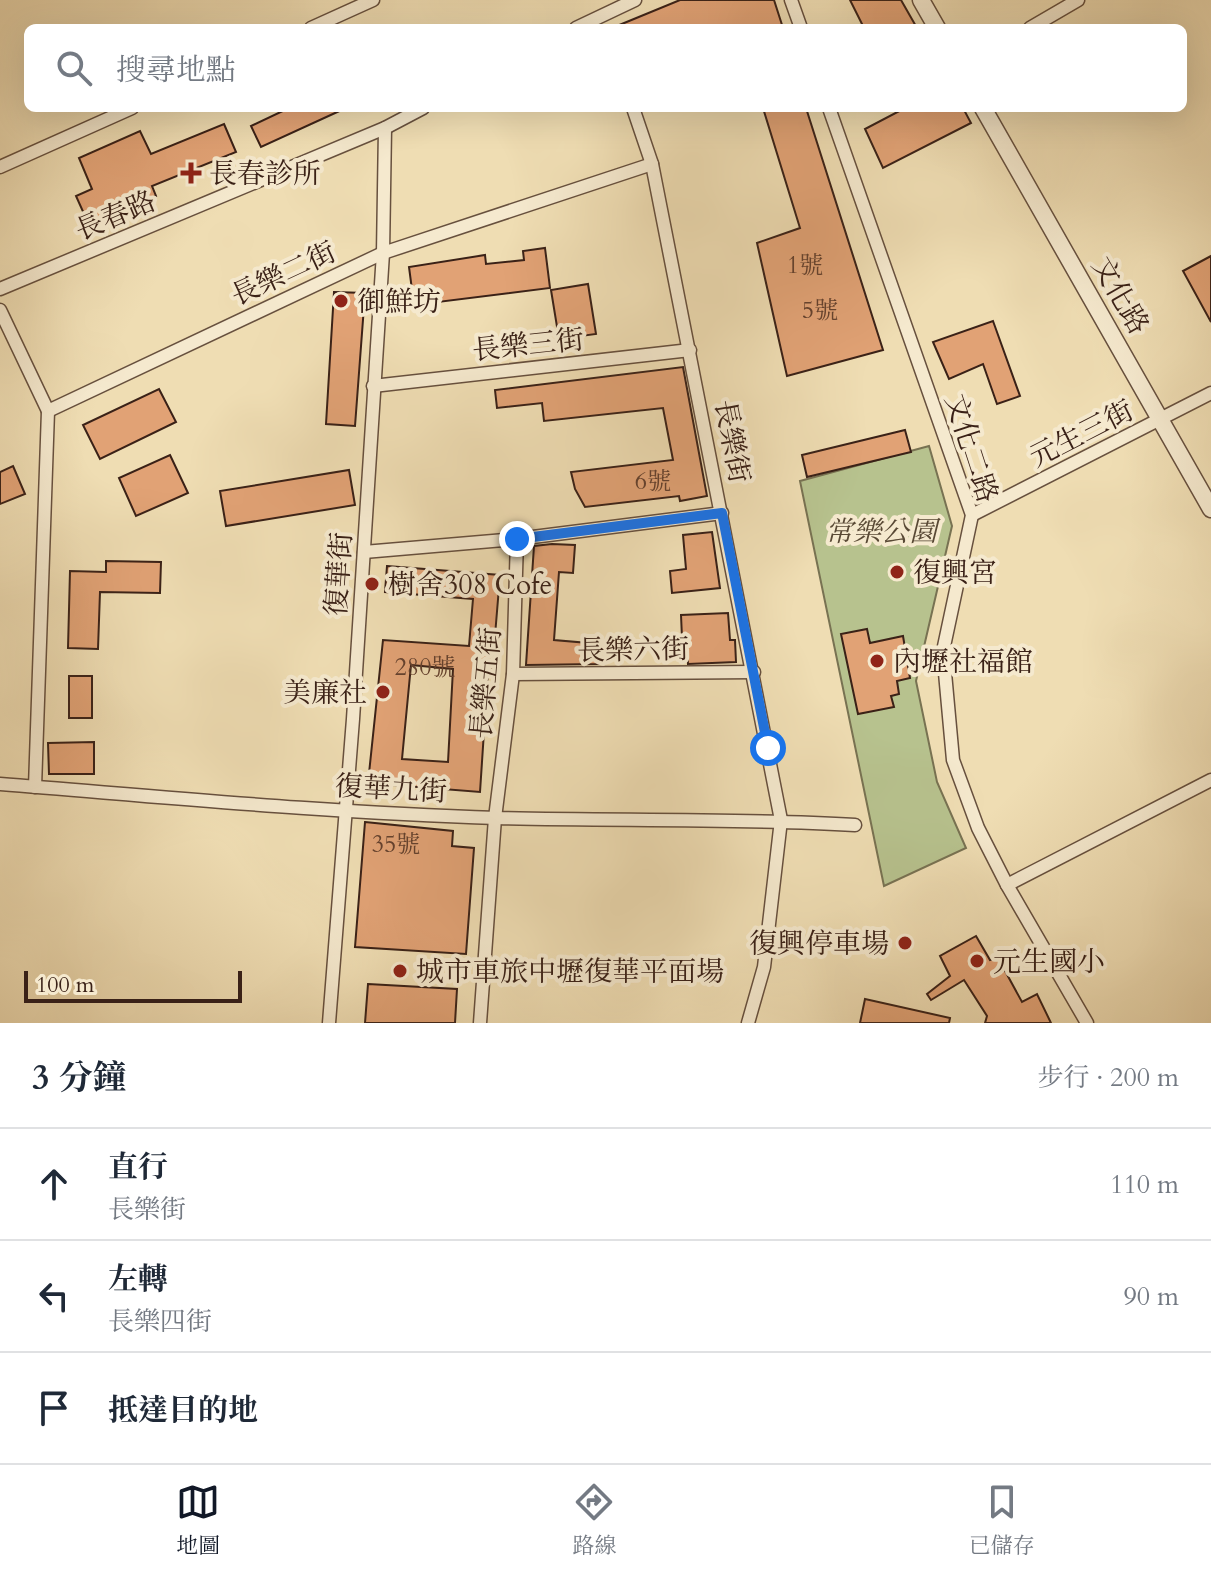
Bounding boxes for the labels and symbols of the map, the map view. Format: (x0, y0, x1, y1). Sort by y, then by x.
place label: 長春診所 (209, 155, 321, 193)
marker: 長春診所 (180, 162, 202, 184)
street label: 長春路 (69, 182, 161, 250)
street label: 長樂二街 (225, 233, 342, 315)
house number: 1號 (787, 249, 823, 282)
street label: 文化路 (1083, 250, 1158, 341)
place label: 御鮮坊 (357, 283, 441, 321)
marker: 御鮮坊 (332, 292, 350, 310)
house number: 5號 (802, 294, 838, 327)
street label: 長樂三街 (470, 320, 586, 370)
street label: 文化二路 (936, 389, 1006, 507)
street label: 元生三街 (1023, 392, 1140, 476)
street label: 長樂街 (705, 396, 759, 486)
house number: 6號 (635, 465, 671, 498)
park label: 常樂公園 (825, 513, 941, 551)
route end (499, 521, 535, 557)
street label: 復華街 (317, 531, 361, 617)
place label: 復興宮 (913, 554, 997, 592)
marker: 復興宮 (888, 563, 906, 581)
place label: 樹舍308 Cofe (388, 566, 552, 604)
marker: 樹舍308 Cofe (363, 575, 381, 593)
street label: 長樂五街 (462, 626, 510, 741)
street label: 長樂六街 (577, 630, 689, 670)
place label: 內壢社福館 (893, 643, 1033, 681)
house number: 280號 (395, 651, 455, 684)
marker: 內壢社福館 (868, 652, 886, 670)
place label: 美廉社 (283, 674, 367, 712)
marker: 美廉社 (374, 683, 392, 701)
route start (750, 730, 786, 766)
street label: 復華九街 (334, 767, 448, 811)
house number: 35號 (372, 828, 420, 861)
place label: 復興停車場 (749, 925, 889, 963)
marker: 復興停車場 (896, 934, 914, 952)
place label: 元生國小 (993, 943, 1105, 981)
marker: 元生國小 (968, 952, 986, 970)
place label: 城市車旅中壢復華平面場 (416, 953, 724, 991)
marker: 城市車旅中壢復華平面場 (391, 962, 409, 980)
scale bar (24, 967, 242, 1003)

